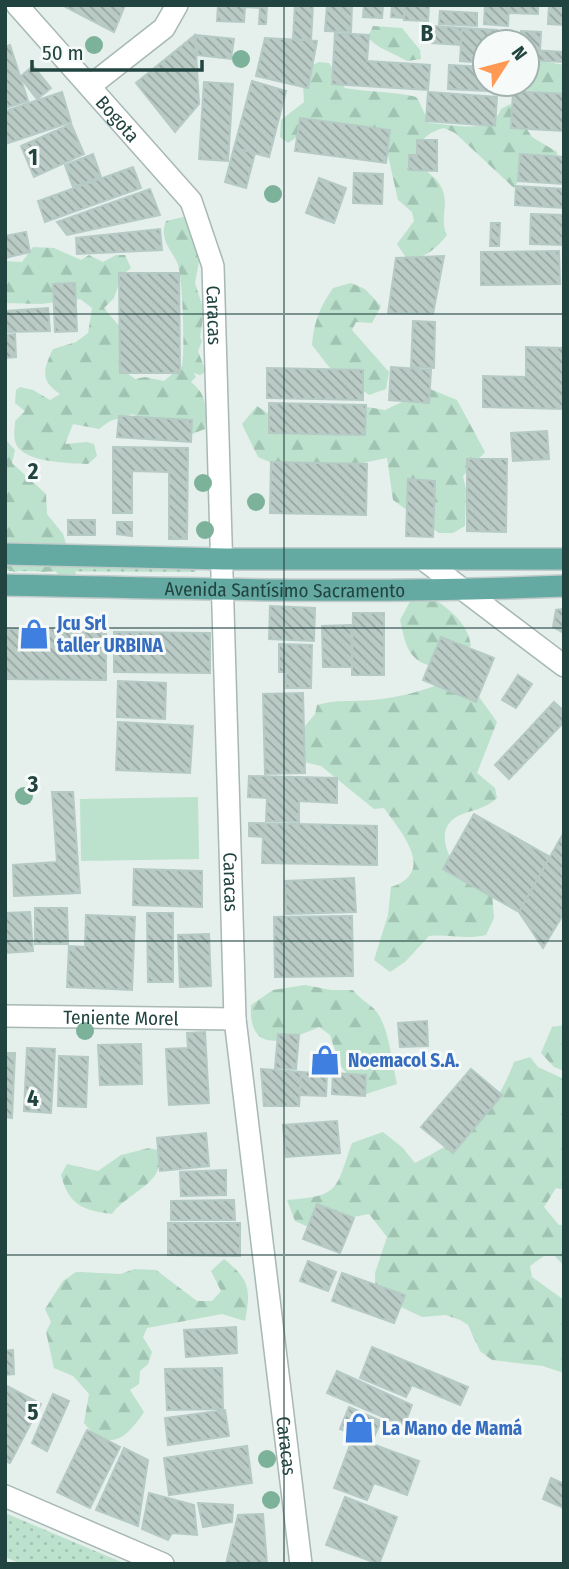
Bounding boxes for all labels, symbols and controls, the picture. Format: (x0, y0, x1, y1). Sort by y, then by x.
text: B (421, 19, 434, 47)
scale bar (32, 28, 201, 72)
north arrow (471, 28, 541, 98)
text: 50 m (42, 40, 84, 66)
text: N (507, 42, 532, 65)
street label: Bogota (91, 91, 144, 147)
text: 1 (28, 143, 38, 171)
street label: Caracas (202, 285, 226, 345)
text: 2 (27, 457, 39, 485)
street label: Avenida Santísimo Sacramento (164, 577, 405, 602)
place label: Jcu Srl taller URBINA (56, 612, 164, 657)
shop icon: Jcu Srl taller URBINA (17, 617, 51, 651)
text: 3 (27, 770, 39, 798)
street label: Caracas (218, 852, 243, 912)
street label: Teniente Morel (63, 1006, 179, 1030)
shop icon: Noemacol S.A. (308, 1043, 342, 1077)
place label: Noemacol S.A. (348, 1049, 459, 1072)
text: 4 (27, 1084, 39, 1112)
text: 5 (27, 1398, 39, 1426)
shop icon: La Mano de Mamá (342, 1411, 376, 1445)
street label: Caracas (271, 1415, 301, 1477)
place label: La Mano de Mamá (382, 1417, 522, 1440)

